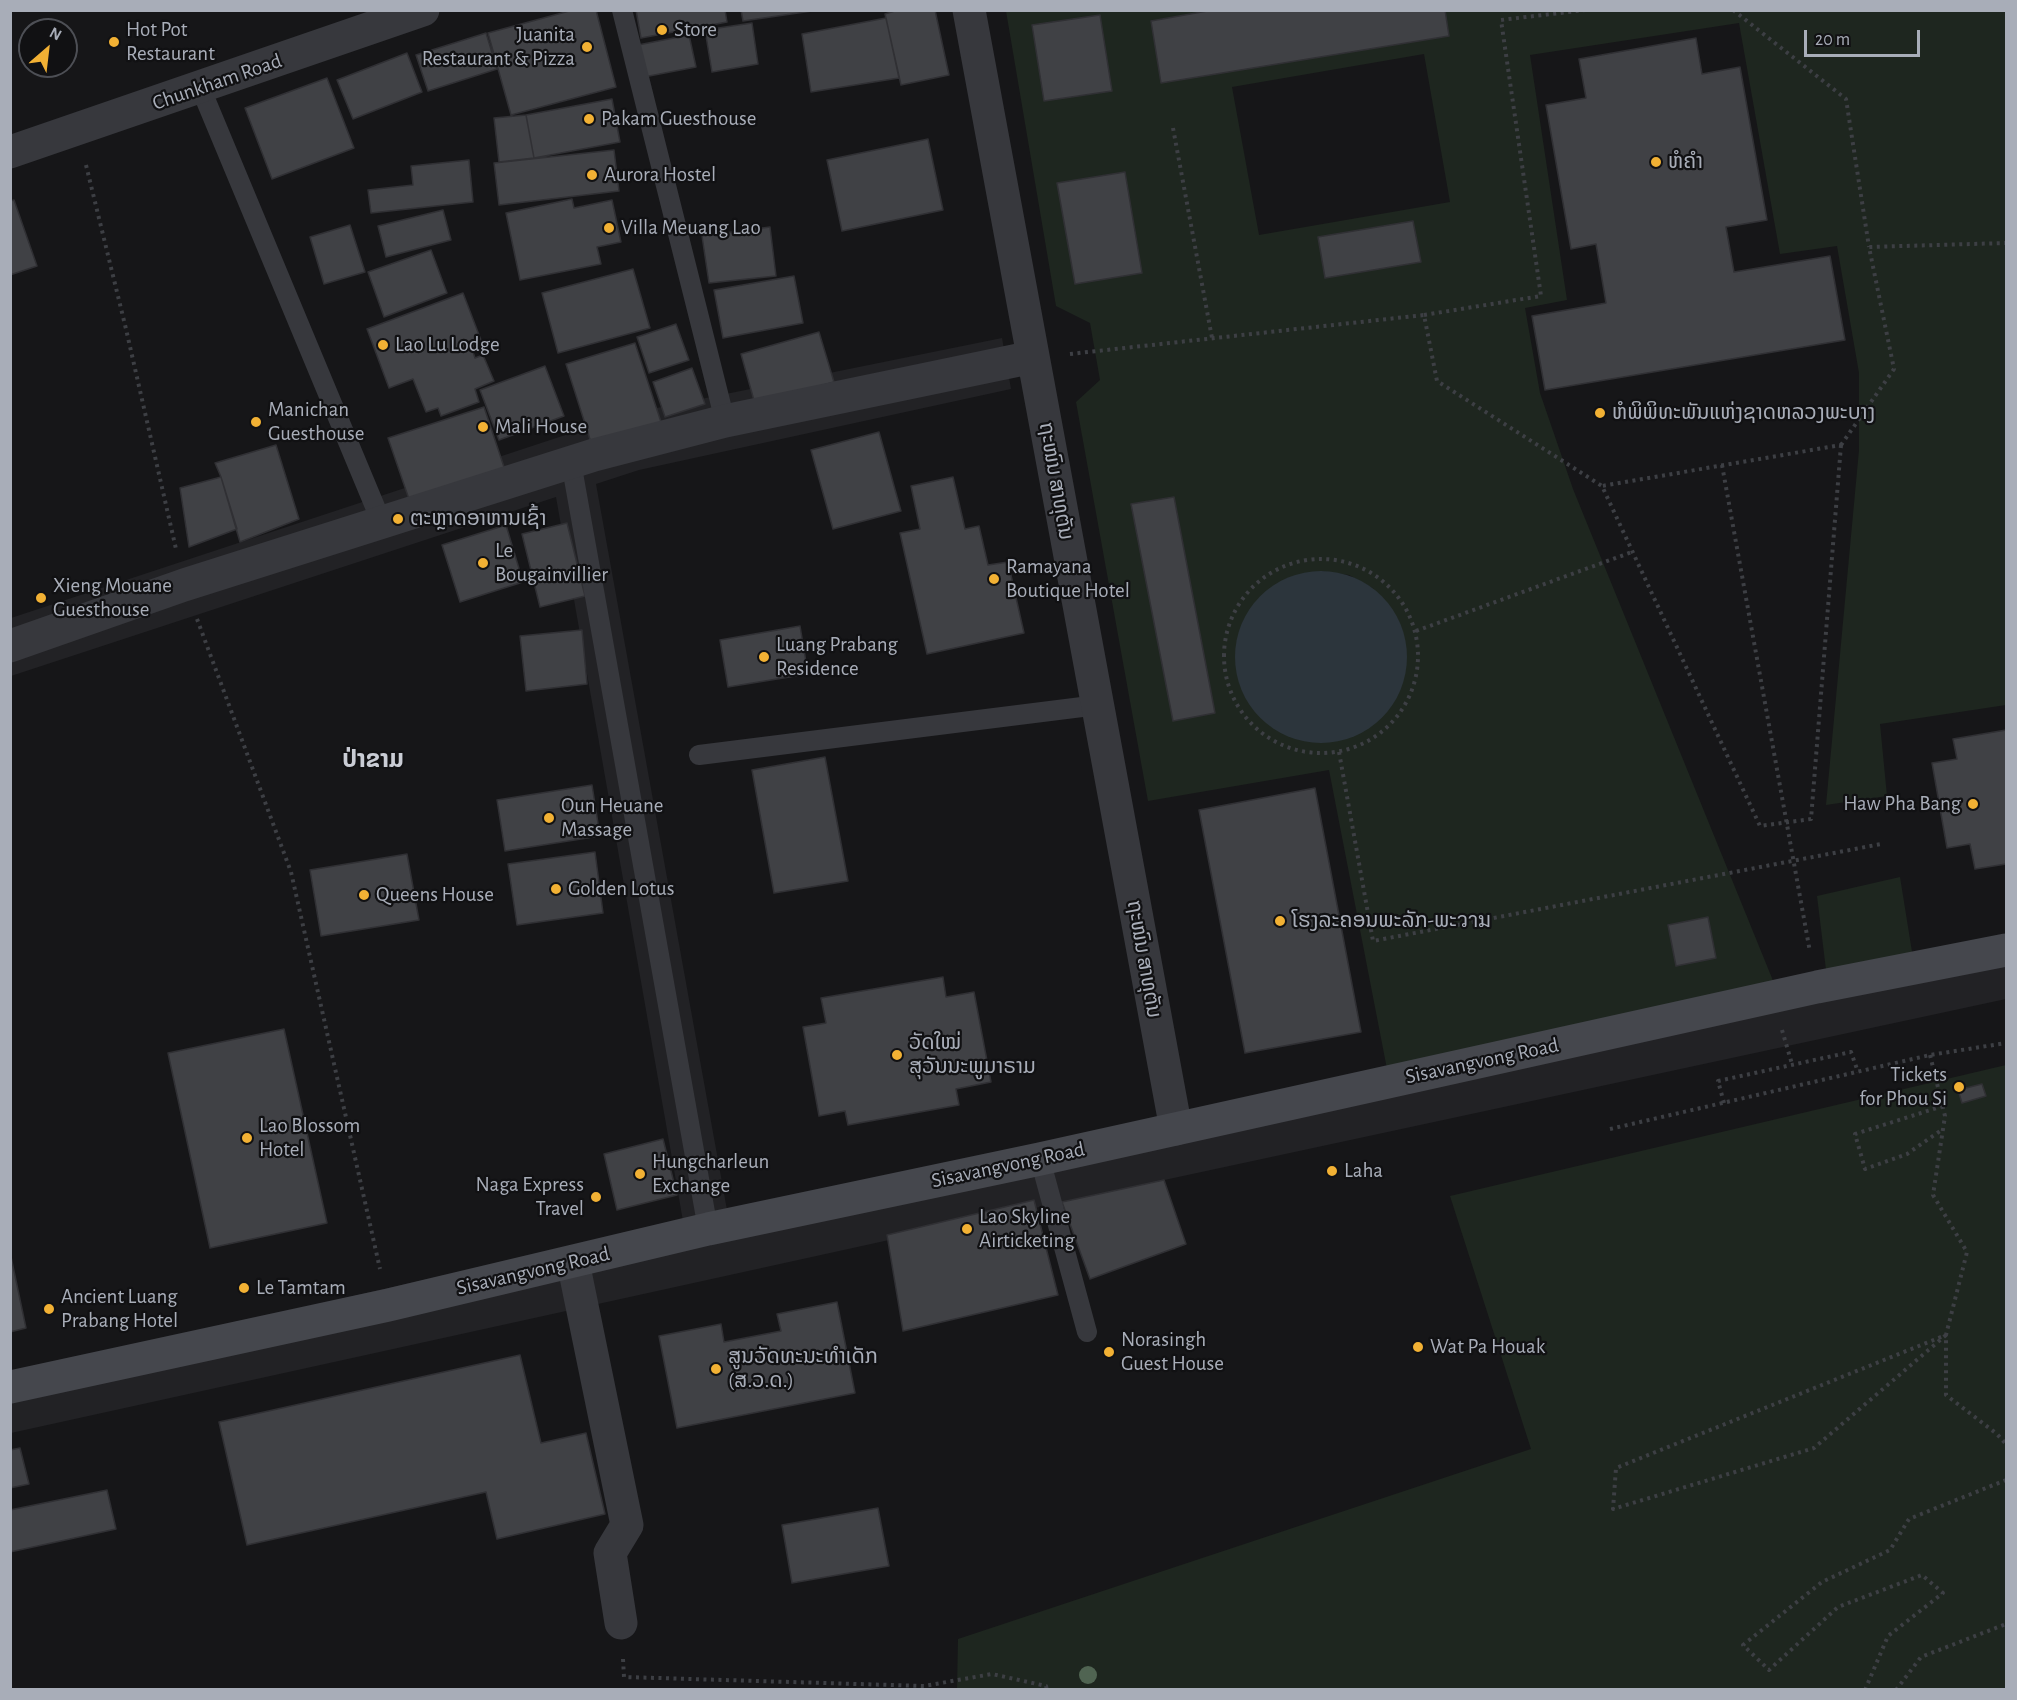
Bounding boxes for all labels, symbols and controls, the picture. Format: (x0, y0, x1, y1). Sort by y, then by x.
place label: Hot Pot Restaurant (126, 17, 215, 67)
place label: Store (674, 17, 717, 43)
north arrow (18, 18, 78, 78)
scale bar (1807, 18, 1922, 56)
place label: Juanita Restaurant & Pizza (422, 22, 575, 72)
marker: Store (655, 23, 669, 37)
text: N (47, 24, 64, 44)
text: 20 m (1815, 31, 1850, 49)
marker: Hot Pot Restaurant (107, 35, 121, 49)
marker: Juanita Restaurant & Pizza (580, 40, 594, 54)
street label: Chunkham Road (149, 48, 285, 116)
place label: Pakam Guesthouse (601, 106, 756, 132)
marker: Pakam Guesthouse (582, 112, 596, 126)
place label: ຫໍຄຳ (1668, 149, 1703, 175)
marker: ຫໍຄຳ (1649, 155, 1663, 169)
place label: Aurora Hostel (604, 162, 716, 188)
marker: Aurora Hostel (585, 168, 599, 182)
place label: Villa Meuang Lao (621, 215, 761, 241)
marker: Villa Meuang Lao (602, 221, 616, 235)
place label: Lao Lu Lodge (395, 332, 500, 358)
marker: Lao Lu Lodge (376, 338, 390, 352)
place label: Manichan Guesthouse (268, 397, 364, 447)
place label: ຫໍພິພິທະພັນແຫ່ງຊາດຫລວງພະບາງ (1612, 400, 1875, 426)
marker: ຫໍພິພິທະພັນແຫ່ງຊາດຫລວງພະບາງ (1593, 406, 1607, 420)
place label: Mali House (495, 414, 587, 440)
marker: Manichan Guesthouse (249, 415, 263, 429)
marker: Mali House (476, 420, 490, 434)
street label: ຖະໜົນ ສາທຸຕັນ (1033, 420, 1079, 542)
place label: ຕະຫຼາດອາຫານເຊົ້າ (410, 506, 547, 532)
marker: ຕະຫຼາດອາຫານເຊົ້າ (391, 512, 405, 526)
place label: Le Bougainvillier (495, 538, 608, 588)
place label: Ramayana Boutique Hotel (1006, 554, 1130, 604)
marker: Le Bougainvillier (476, 556, 490, 570)
marker: Ramayana Boutique Hotel (987, 572, 1001, 586)
place label: Xieng Mouane Guesthouse (53, 573, 172, 623)
marker: Xieng Mouane Guesthouse (34, 591, 48, 605)
place label: Luang Prabang Residence (776, 632, 898, 682)
marker: Luang Prabang Residence (757, 650, 771, 664)
district label: ປ່າຂາມ (342, 746, 404, 774)
place label: Haw Pha Bang (1843, 791, 1961, 817)
place label: Oun Heuane Massage (561, 793, 663, 843)
marker: Haw Pha Bang (1966, 797, 1980, 811)
marker: Oun Heuane Massage (542, 811, 556, 825)
place label: Golden Lotus (568, 876, 674, 902)
place label: Queens House (376, 882, 494, 908)
marker: Golden Lotus (549, 882, 563, 896)
marker: Queens House (357, 888, 371, 902)
street label: ຖະໜົນ ສາທຸຕັນ (1121, 898, 1167, 1020)
place label: ໂຮງລະຄອນພະລັກ-ພະวาม (1292, 908, 1491, 934)
marker: ໂຮງລະຄອນພະລັກ-ພະวาม (1273, 914, 1287, 928)
place label: ວັດໃໝ່ ສຸວັນນະພູມາຣາມ (909, 1030, 1036, 1080)
street label: Sisavangvong Road (1403, 1032, 1561, 1090)
marker: ວັດໃໝ່ ສຸວັນນະພູມາຣາມ (890, 1048, 904, 1062)
place label: Tickets for Phou Si (1859, 1062, 1947, 1112)
marker: Tickets for Phou Si (1952, 1080, 1966, 1094)
place label: Lao Blossom Hotel (259, 1113, 360, 1163)
marker: Lao Blossom Hotel (240, 1131, 254, 1145)
street label: Sisavangvong Road (929, 1136, 1087, 1194)
place label: Hungcharleun Exchange (652, 1149, 769, 1199)
place label: Laha (1344, 1158, 1383, 1184)
marker: Laha (1325, 1164, 1339, 1178)
marker: Hungcharleun Exchange (633, 1167, 647, 1181)
place label: Naga Express Travel (476, 1172, 584, 1222)
marker: Naga Express Travel (589, 1190, 603, 1204)
place label: Lao Skyline Airticketing (979, 1204, 1075, 1254)
marker: Lao Skyline Airticketing (960, 1222, 974, 1236)
street label: Sisavangvong Road (454, 1241, 612, 1301)
place label: Le Tamtam (256, 1275, 346, 1301)
marker: Le Tamtam (237, 1281, 251, 1295)
place label: Ancient Luang Prabang Hotel (61, 1284, 178, 1334)
marker: Ancient Luang Prabang Hotel (42, 1302, 56, 1316)
place label: Norasingh Guest House (1121, 1327, 1224, 1377)
place label: Wat Pa Houak (1430, 1334, 1545, 1360)
marker: Wat Pa Houak (1411, 1340, 1425, 1354)
place label: ສູນວັດທະນະທຳເດັກ (ສ.ວ.ດ.) (728, 1344, 878, 1394)
marker: Norasingh Guest House (1102, 1345, 1116, 1359)
marker: ສູນວັດທະນະທຳເດັກ (ສ.ວ.ດ.) (709, 1362, 723, 1376)

